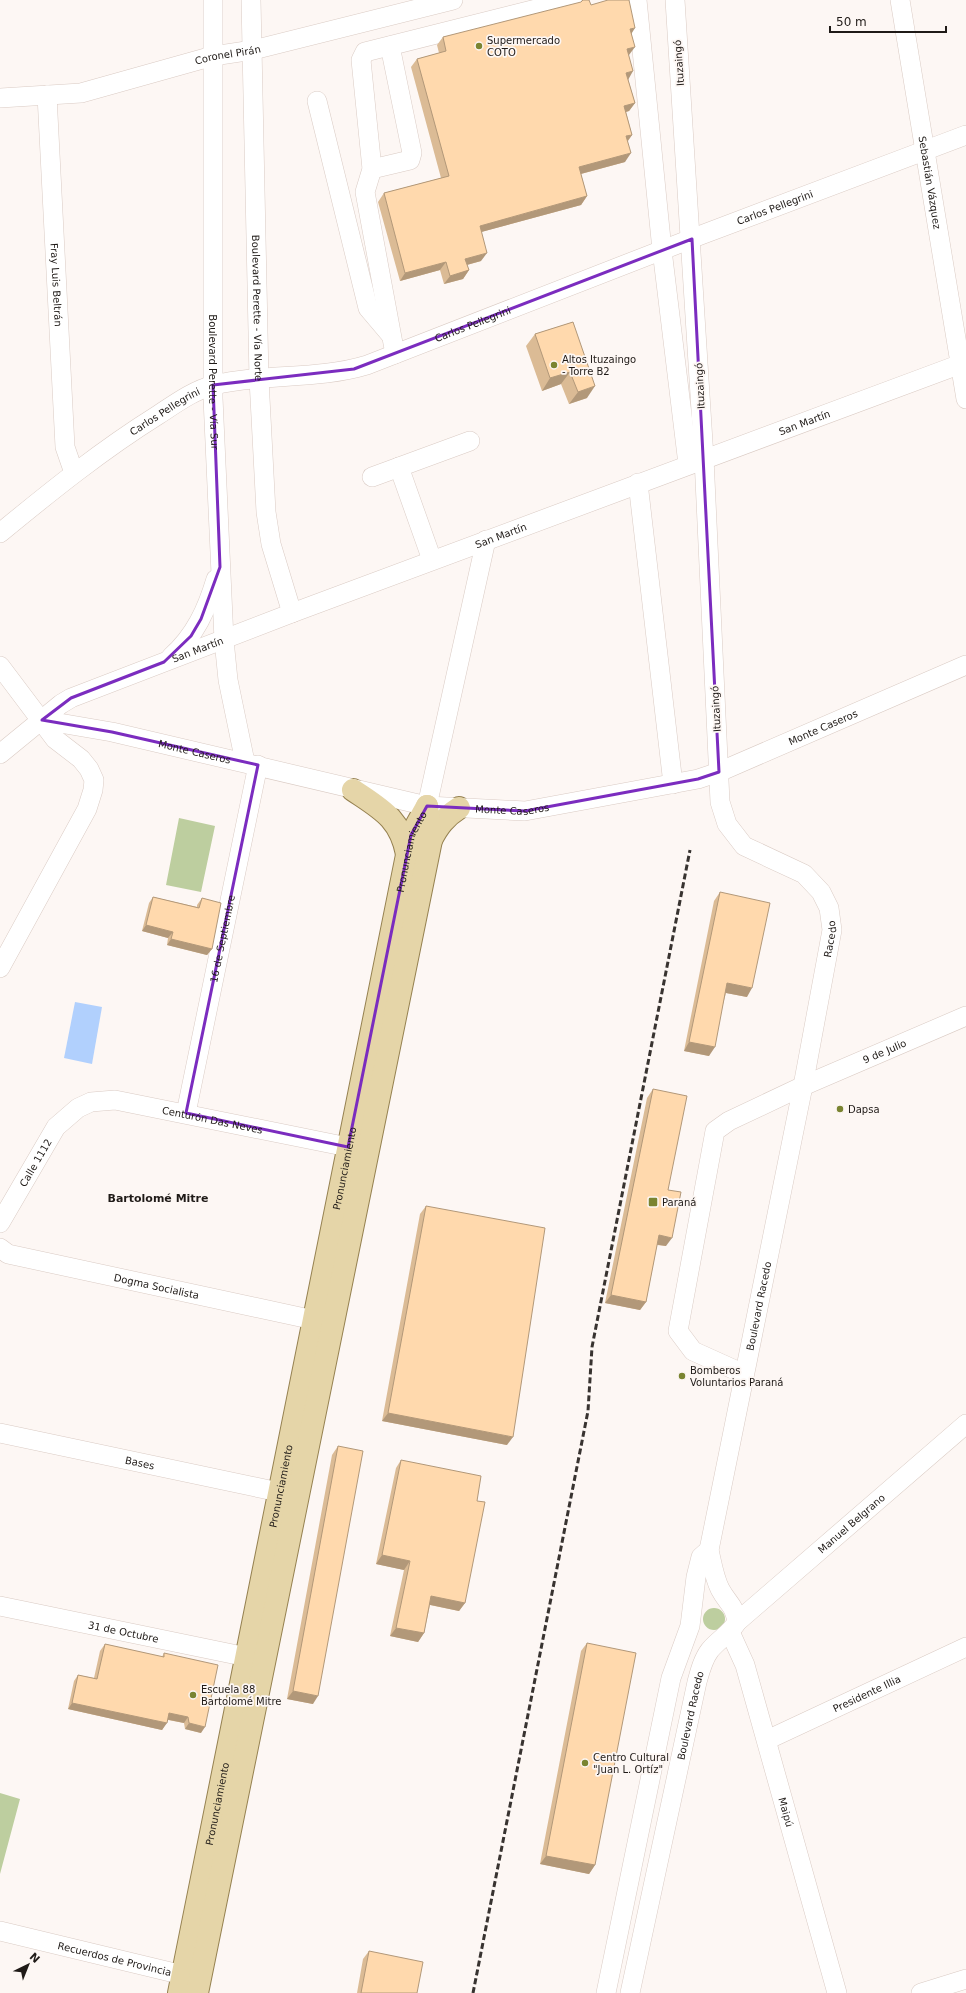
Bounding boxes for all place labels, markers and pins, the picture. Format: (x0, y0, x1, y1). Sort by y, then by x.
place label: Supermercado COTO (487, 35, 560, 58)
marker: Supermercado COTO (474, 41, 484, 51)
place label: Altos Ituzaingo - Torre B2 (562, 354, 636, 377)
marker: Altos Ituzaingo - Torre B2 (549, 360, 559, 370)
marker: Dapsa (835, 1104, 845, 1114)
place label: Dapsa (848, 1104, 880, 1115)
marker: Paraná (647, 1196, 659, 1208)
place label: Paraná (662, 1197, 696, 1208)
place label: Bomberos Voluntarios Paraná (690, 1365, 784, 1388)
marker: Bomberos Voluntarios Paraná (677, 1371, 687, 1381)
place label: Escuela 88 Bartolomé Mitre (201, 1684, 281, 1707)
marker: Escuela 88 Bartolomé Mitre (188, 1690, 198, 1700)
place label: Centro Cultural "Juan L. Ortíz" (593, 1752, 669, 1775)
marker: Centro Cultural "Juan L. Ortíz" (580, 1758, 590, 1768)

